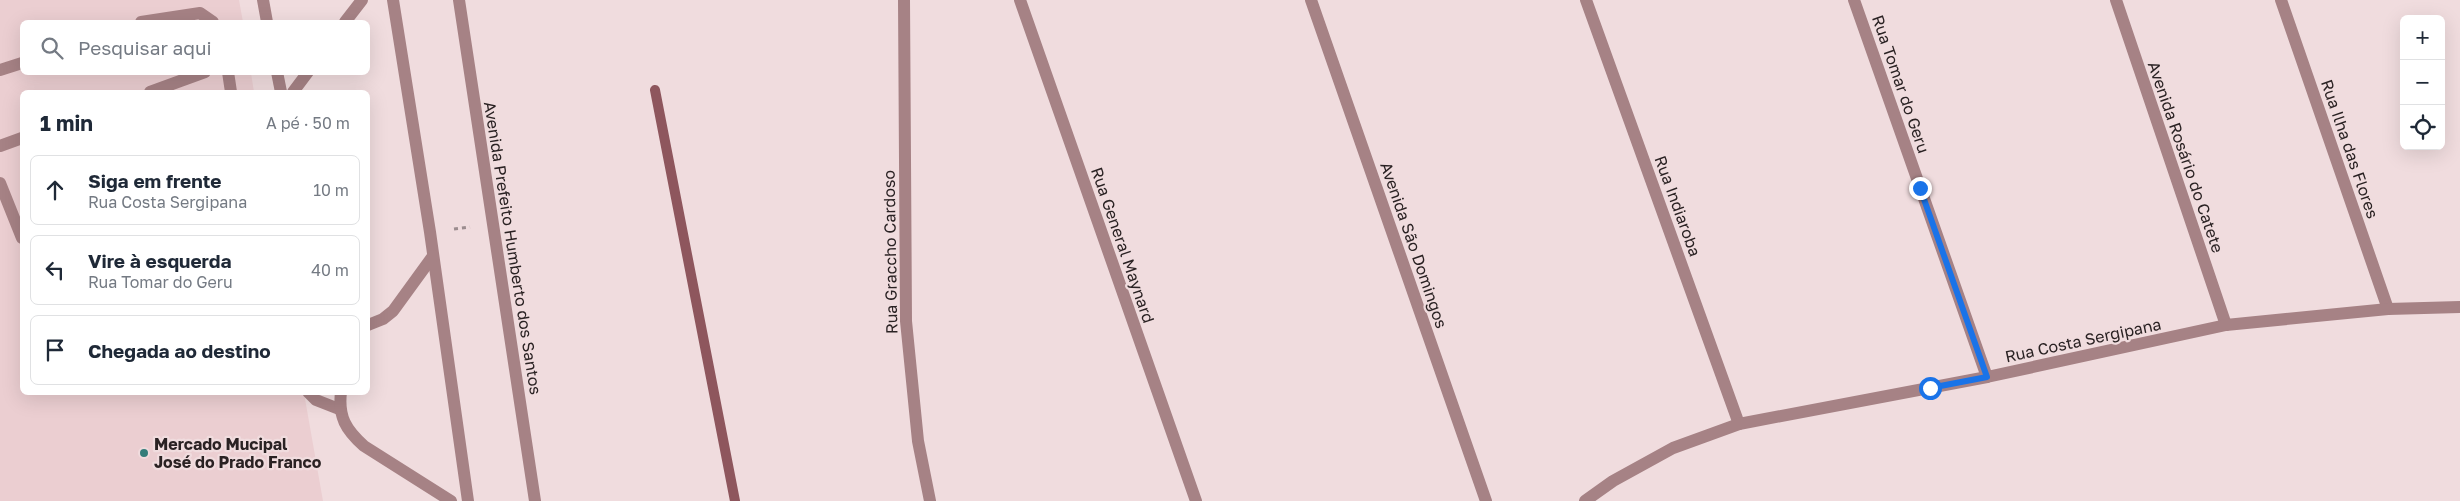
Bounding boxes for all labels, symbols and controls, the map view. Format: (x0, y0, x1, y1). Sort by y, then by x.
street label: Rua Tomar do Geru (1868, 12, 1934, 156)
map controls (2400, 15, 2445, 150)
button: + (2400, 15, 2445, 60)
search box (20, 20, 370, 75)
icon: search (38, 34, 66, 62)
text: Pesquisar aqui (78, 36, 212, 59)
street label: Avenida Rosário do Catete (2144, 59, 2228, 255)
button: − (2400, 60, 2445, 105)
street label: Rua Ilha das Flores (2317, 77, 2383, 221)
street label: Avenida Prefeito Humberto dos Santos (480, 100, 546, 396)
button: locate (2400, 105, 2445, 150)
text: 1 min (40, 110, 93, 136)
text: A pé · 50 m (266, 113, 350, 133)
street label: Rua Indiaroba (1650, 153, 1706, 259)
street label: Avenida São Domingos (1376, 159, 1452, 331)
street label: Rua General Maynard (1087, 164, 1159, 326)
text: Siga em frente (88, 169, 222, 192)
street label: Rua Graccho Cardoso (879, 170, 901, 334)
icon: ahead (41, 176, 69, 204)
route end (1909, 177, 1932, 200)
text: 10 m (313, 180, 349, 200)
text: Rua Costa Sergipana (88, 192, 247, 212)
text: Vire à esquerda (88, 249, 231, 272)
icon: left (41, 256, 69, 284)
text: 40 m (311, 260, 349, 280)
text: Rua Tomar do Geru (88, 272, 233, 292)
street label: Rua Costa Sergipana (2003, 314, 2163, 366)
icon: arrive (41, 336, 69, 364)
text: Chegada ao destino (88, 339, 271, 362)
route start (1919, 377, 1942, 400)
place label: Mercado Mucipal José do Prado Franco (154, 434, 322, 472)
marker: Mercado Mucipal José do Prado Franco (138, 447, 150, 459)

